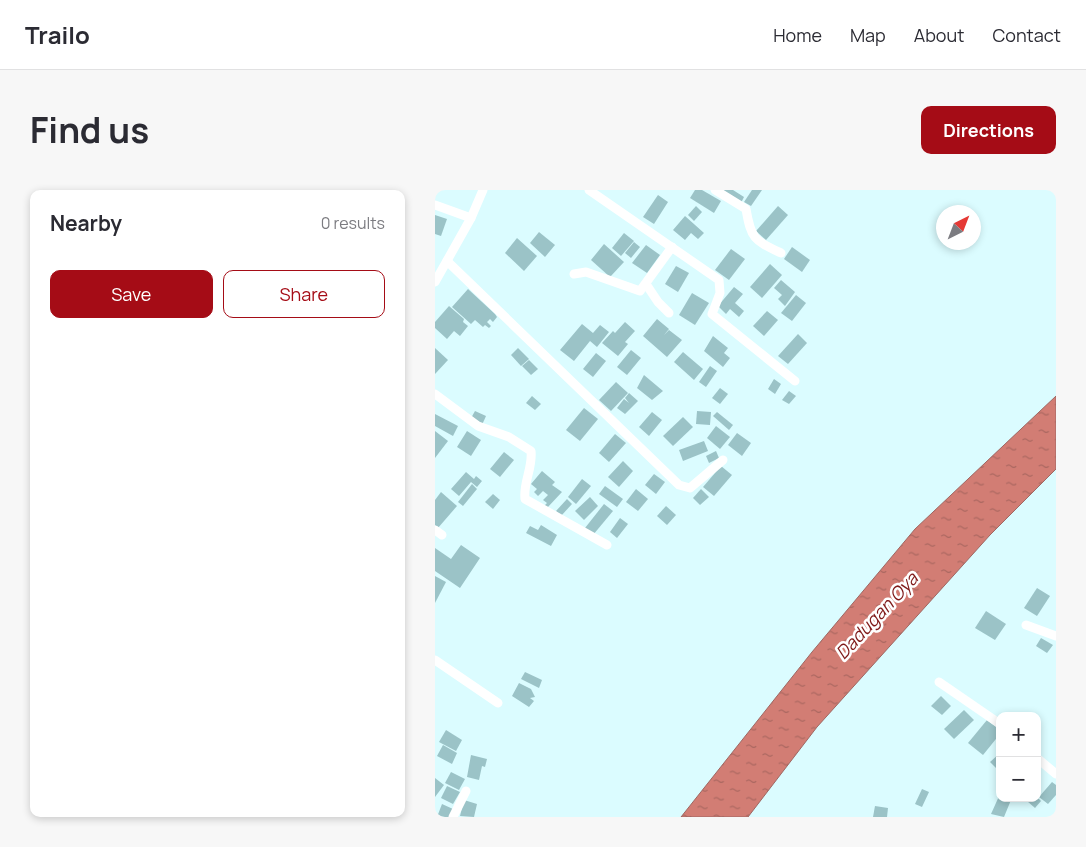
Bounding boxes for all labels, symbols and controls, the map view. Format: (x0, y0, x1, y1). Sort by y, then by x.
text: Trailo (25, 18, 90, 51)
text: Home (773, 23, 822, 47)
text: Map (850, 23, 886, 47)
text: About (914, 23, 964, 47)
text: Contact (992, 23, 1061, 47)
text: Find us (30, 106, 149, 154)
button: Directions (921, 106, 1056, 154)
north arrow (936, 205, 981, 250)
text: Nearby (50, 209, 122, 237)
text: 0 results (321, 212, 385, 234)
button: Save (50, 270, 213, 318)
button: Share (223, 270, 385, 318)
water label: Dadugan Oya (830, 566, 923, 664)
map controls (996, 712, 1041, 802)
button: + (996, 712, 1041, 757)
button: − (996, 757, 1041, 802)

